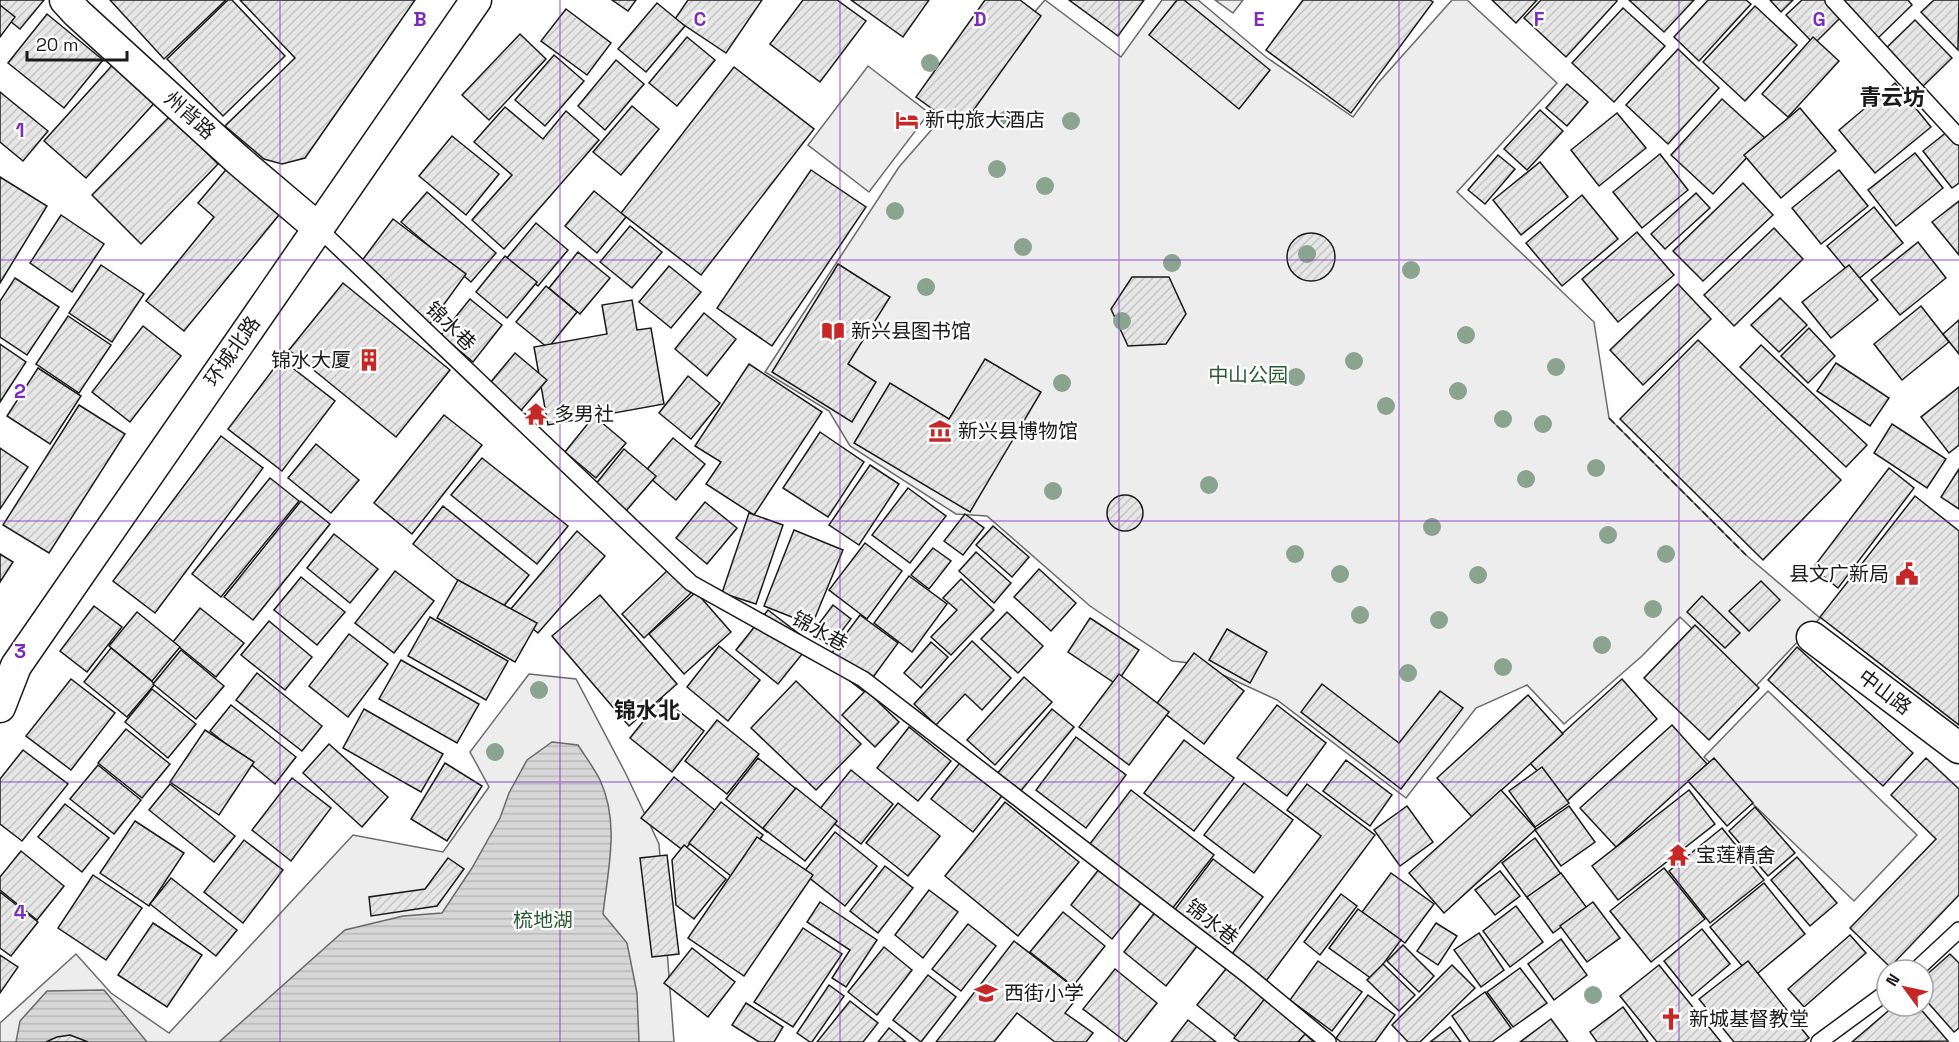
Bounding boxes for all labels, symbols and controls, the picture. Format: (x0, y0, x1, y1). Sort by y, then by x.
text: B (413, 6, 427, 32)
text: C (694, 6, 707, 32)
text: D (973, 6, 987, 32)
text: E (1253, 6, 1265, 32)
text: F (1534, 6, 1545, 32)
text: G (1812, 6, 1826, 32)
scale bar (27, 24, 128, 62)
text: 20 m (36, 33, 79, 56)
district label: 青云坊 (1859, 83, 1925, 111)
street label: 州背路 (159, 85, 221, 145)
hotel icon: 新中旅大酒店 (894, 107, 920, 133)
place label: 新中旅大酒店 (925, 107, 1045, 133)
text: 1 (15, 117, 25, 143)
street label: 锦水巷 (420, 296, 482, 356)
street label: 环城北路 (198, 311, 266, 391)
library icon: 新兴县图书馆 (820, 318, 846, 344)
place label: 新兴县图书馆 (851, 318, 971, 344)
place label: 锦水大厦 (271, 347, 351, 373)
building icon: 锦水大厦 (356, 347, 382, 373)
park label: 中山公园 (1208, 362, 1288, 388)
text: 2 (14, 378, 26, 404)
temple icon: 多男社 (523, 401, 549, 427)
place label: 多男社 (554, 401, 614, 427)
museum icon: 新兴县博物馆 (927, 418, 953, 444)
place label: 新兴县博物馆 (958, 418, 1078, 444)
place label: 县文广新局 (1789, 561, 1889, 587)
public building icon: 县文广新局 (1894, 561, 1920, 587)
street label: 锦水巷 (787, 605, 853, 657)
text: 3 (14, 638, 26, 664)
street label: 中山路 (1853, 664, 1917, 720)
district label: 锦水北 (614, 696, 680, 724)
temple icon: 宝莲精舍 (1665, 842, 1691, 868)
place label: 宝莲精舍 (1696, 842, 1776, 868)
street label: 锦水巷 (1180, 893, 1244, 951)
text: 4 (14, 899, 27, 925)
park label: 梳地湖 (513, 907, 573, 933)
north arrow (1875, 958, 1935, 1018)
text: N (1881, 970, 1905, 990)
school or university icon: 西街小学 (973, 980, 999, 1006)
place label: 西街小学 (1004, 980, 1084, 1006)
church icon: 新城基督教堂 (1658, 1006, 1684, 1032)
place label: 新城基督教堂 (1689, 1006, 1809, 1032)

